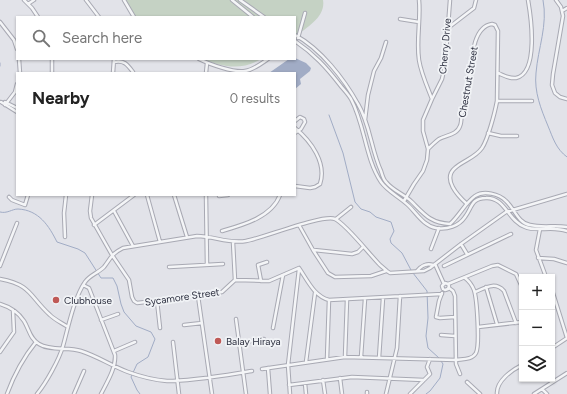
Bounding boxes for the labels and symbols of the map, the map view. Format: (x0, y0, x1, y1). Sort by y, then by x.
street label: Cherry Drive (436, 17, 454, 74)
street label: Chestnut Street (455, 45, 481, 119)
street label: Sycamore Street (144, 285, 220, 309)
place label: Clubhouse (64, 294, 112, 307)
marker: Clubhouse (51, 295, 61, 305)
place label: Balay Hiraya (226, 335, 281, 348)
marker: Balay Hiraya (213, 336, 223, 346)

